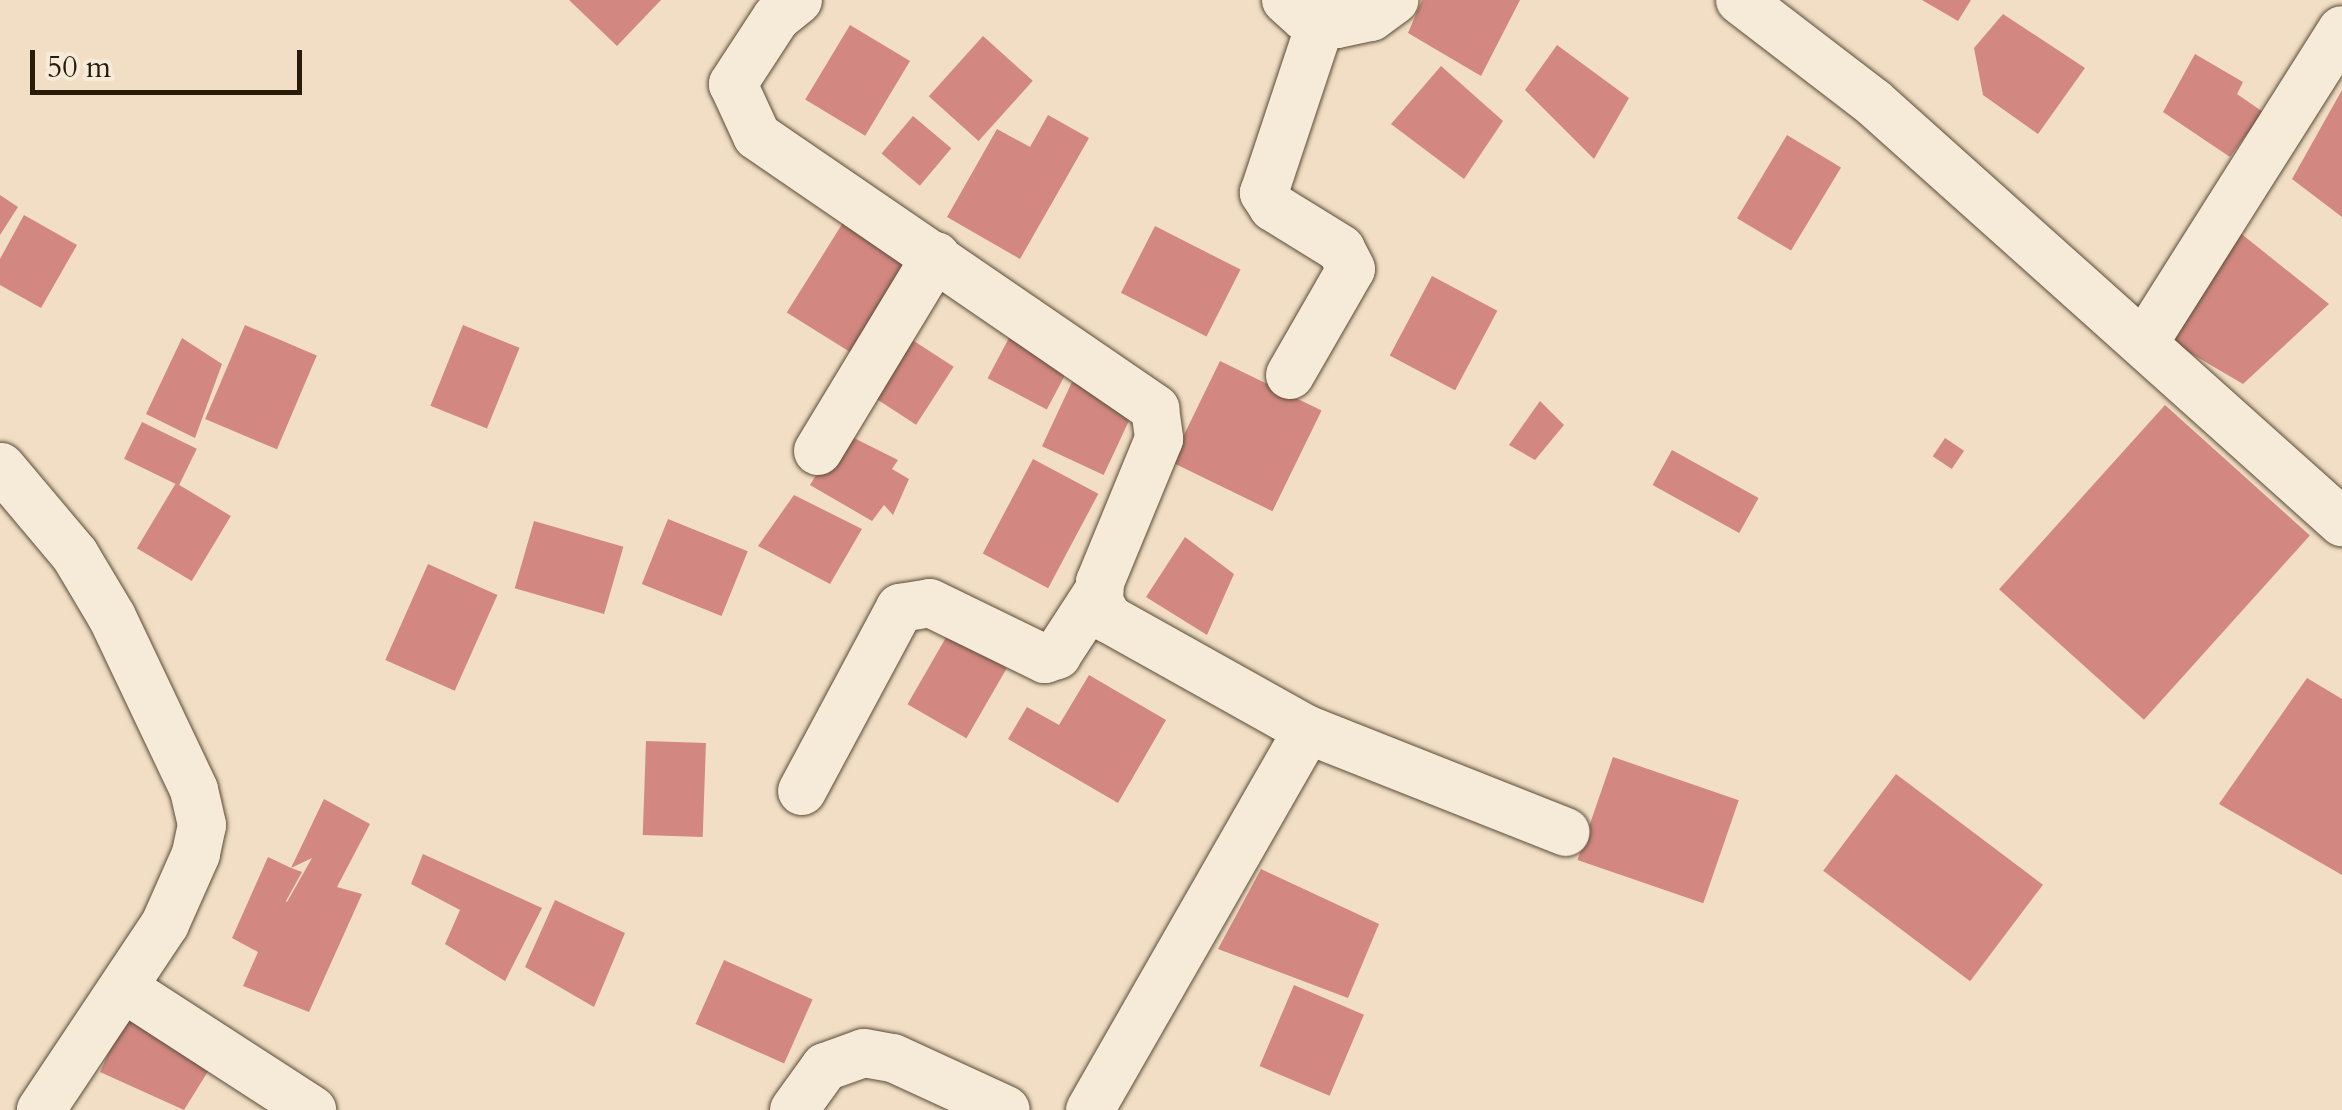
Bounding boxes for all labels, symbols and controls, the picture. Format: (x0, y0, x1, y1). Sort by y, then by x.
scale bar (35, 30, 308, 92)
text: 50 m (47, 47, 111, 88)

